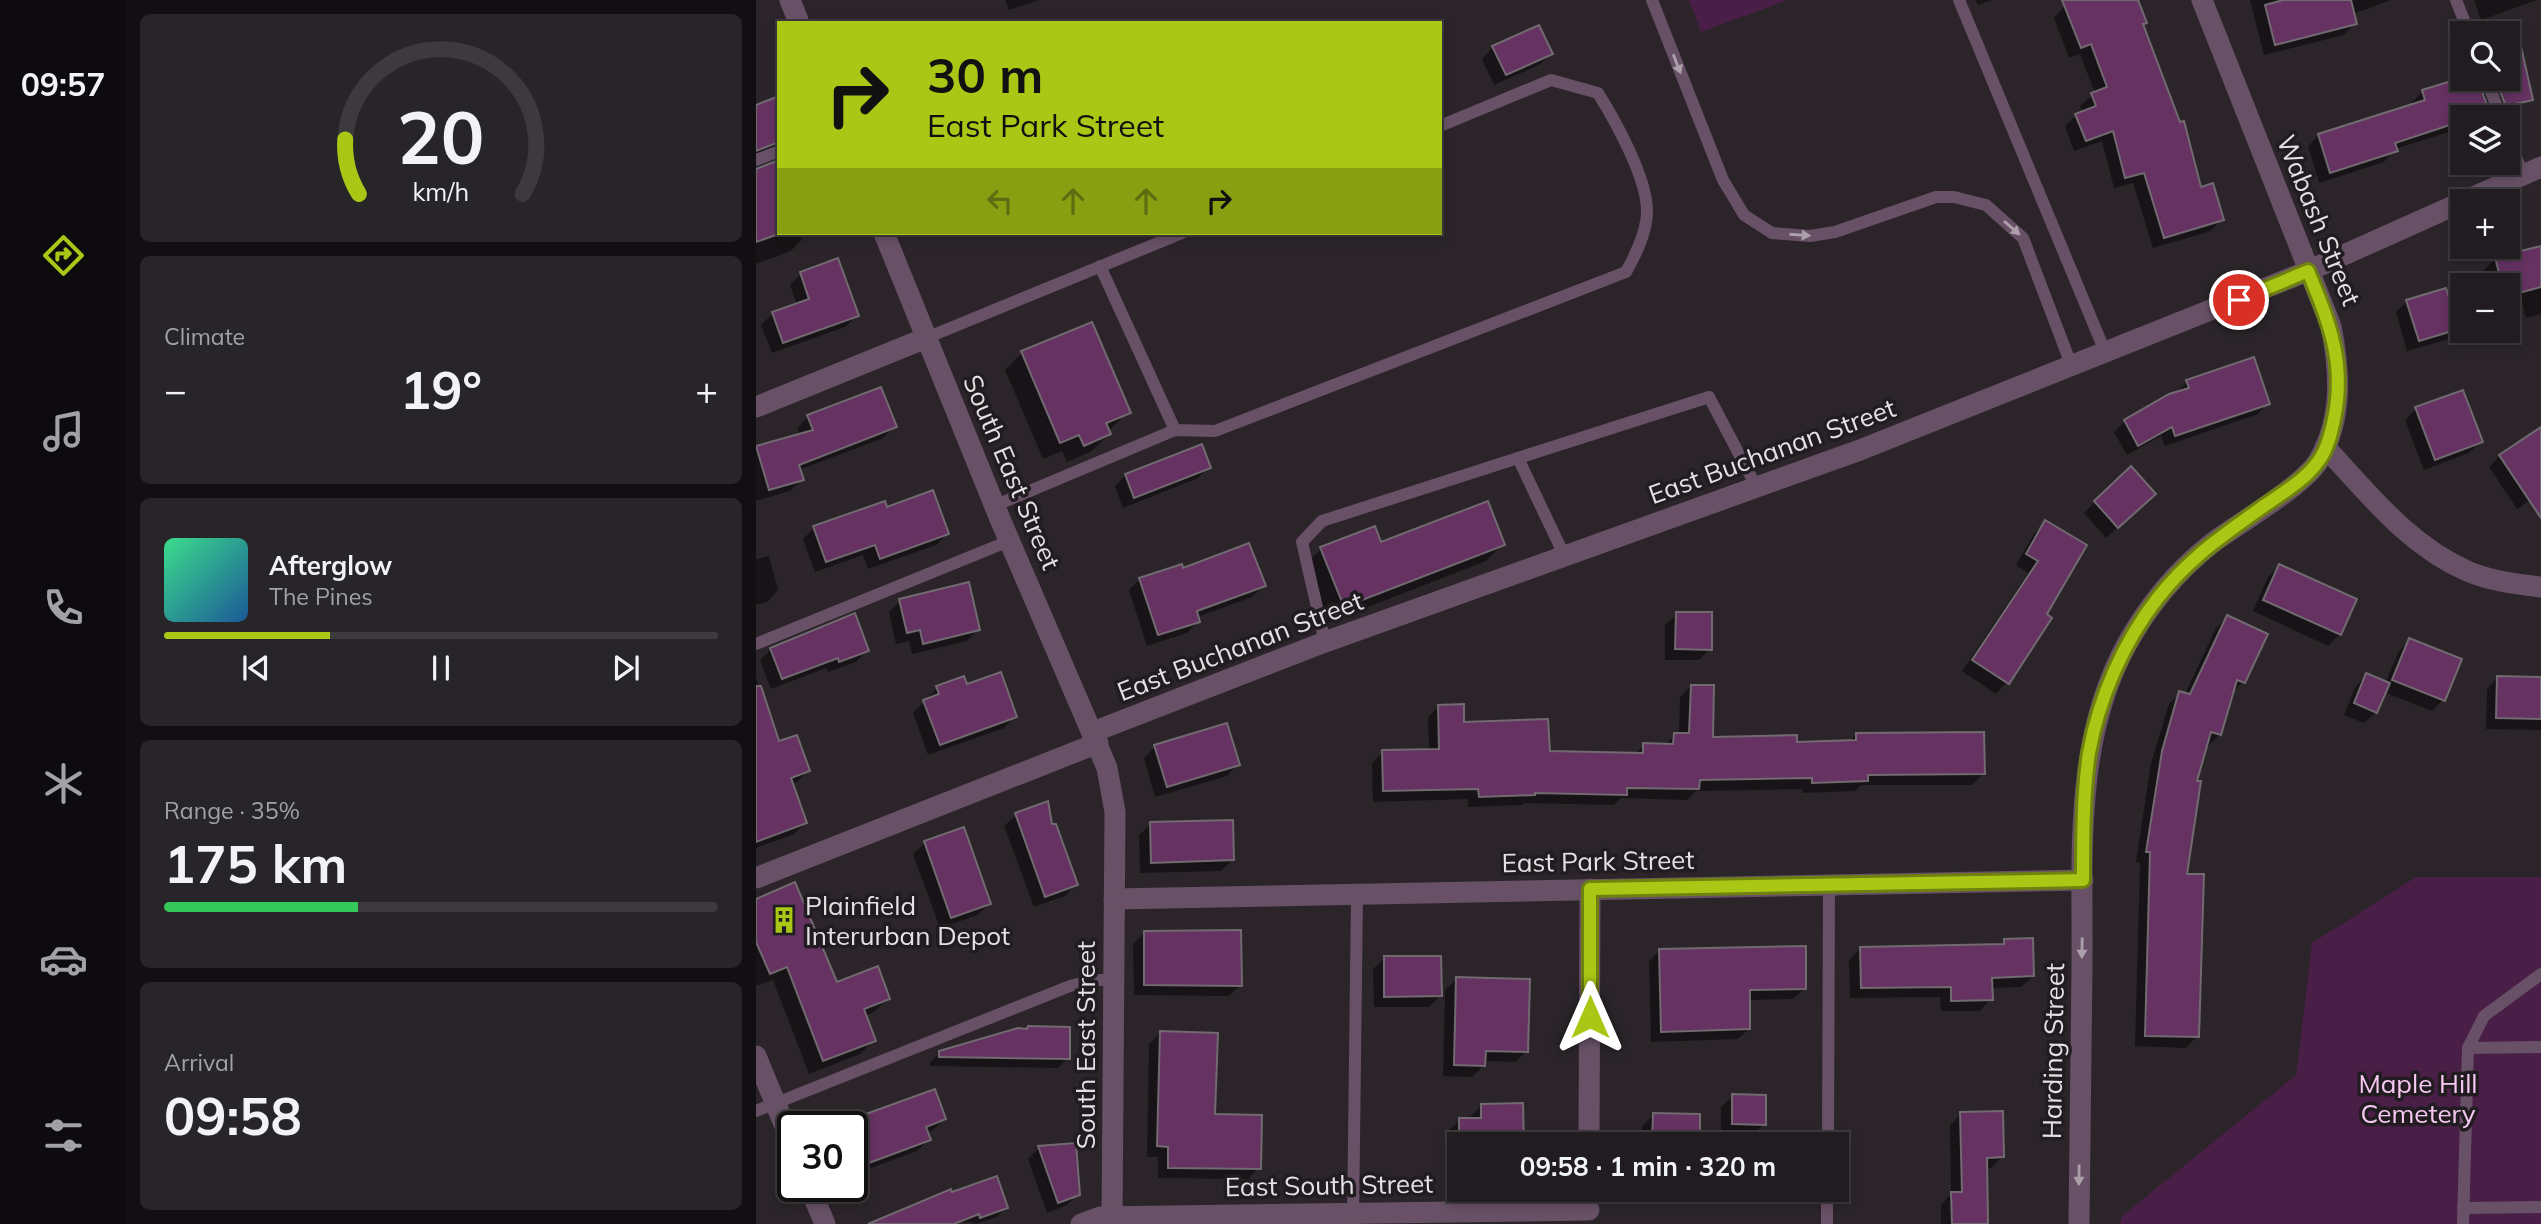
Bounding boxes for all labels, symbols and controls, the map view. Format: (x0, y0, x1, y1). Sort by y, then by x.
map controls (2450, 21, 2520, 343)
button: search (2450, 21, 2520, 91)
text: 30 m (927, 44, 1043, 105)
icon: right (812, 49, 903, 140)
one-way arrow (1672, 53, 1683, 74)
text: 09:57 (21, 64, 105, 104)
text: 20 (397, 91, 485, 182)
text: East Park Street (927, 105, 1164, 145)
button: layers (2450, 105, 2520, 175)
street label: Wabash Street (2270, 130, 2368, 310)
text: km/h (413, 176, 469, 207)
icon: left (981, 182, 1019, 220)
icon: ahead (1054, 182, 1092, 220)
icon: ahead (1127, 182, 1165, 220)
icon: right (1200, 182, 1238, 220)
button: + (2450, 189, 2520, 259)
one-way arrow (2003, 220, 2020, 235)
one-way arrow (1789, 230, 1811, 241)
icon: directions (39, 231, 88, 280)
pin (2209, 270, 2269, 330)
button: − (2450, 273, 2520, 343)
icon: arrive (2220, 281, 2258, 319)
text: Climate (164, 322, 245, 351)
text: 19° (400, 357, 482, 422)
text: − (164, 366, 187, 414)
text: + (695, 366, 718, 414)
street label: South East Street (956, 370, 1068, 574)
street label: East Buchanan Street (1644, 391, 1900, 511)
icon: music (39, 407, 88, 456)
text: Afterglow (269, 549, 392, 582)
text: The Pines (269, 582, 373, 611)
icon: phone (39, 583, 88, 632)
street label: East Buchanan Street (1112, 584, 1368, 708)
icon: previous (237, 649, 275, 687)
icon: pause (422, 649, 460, 687)
icon: next (607, 649, 645, 687)
icon: climate (39, 759, 88, 808)
text: Range · 35% (164, 796, 300, 825)
text: 175 km (164, 831, 347, 896)
street label: East Park Street (1501, 843, 1695, 879)
place label: Plainfield Interurban Depot (805, 889, 1010, 952)
building icon: Plainfield Interurban Depot (769, 905, 799, 935)
icon: car (39, 935, 88, 984)
one-way arrow (2076, 937, 2088, 959)
street label: South East Street (1069, 941, 1102, 1149)
street label: Harding Street (2035, 963, 2071, 1139)
position arrow (1553, 980, 1627, 1054)
text: Arrival (164, 1048, 234, 1077)
park label: Maple Hill Cemetery (2358, 1067, 2478, 1130)
text: 09:58 (164, 1083, 302, 1148)
icon: filters (39, 1111, 88, 1160)
speed limit sign: 30 (777, 1111, 868, 1202)
text: 09:58 · 1 min · 320 m (1520, 1150, 1776, 1183)
one-way arrow (2073, 1165, 2085, 1187)
street label: East South Street (1225, 1167, 1433, 1203)

